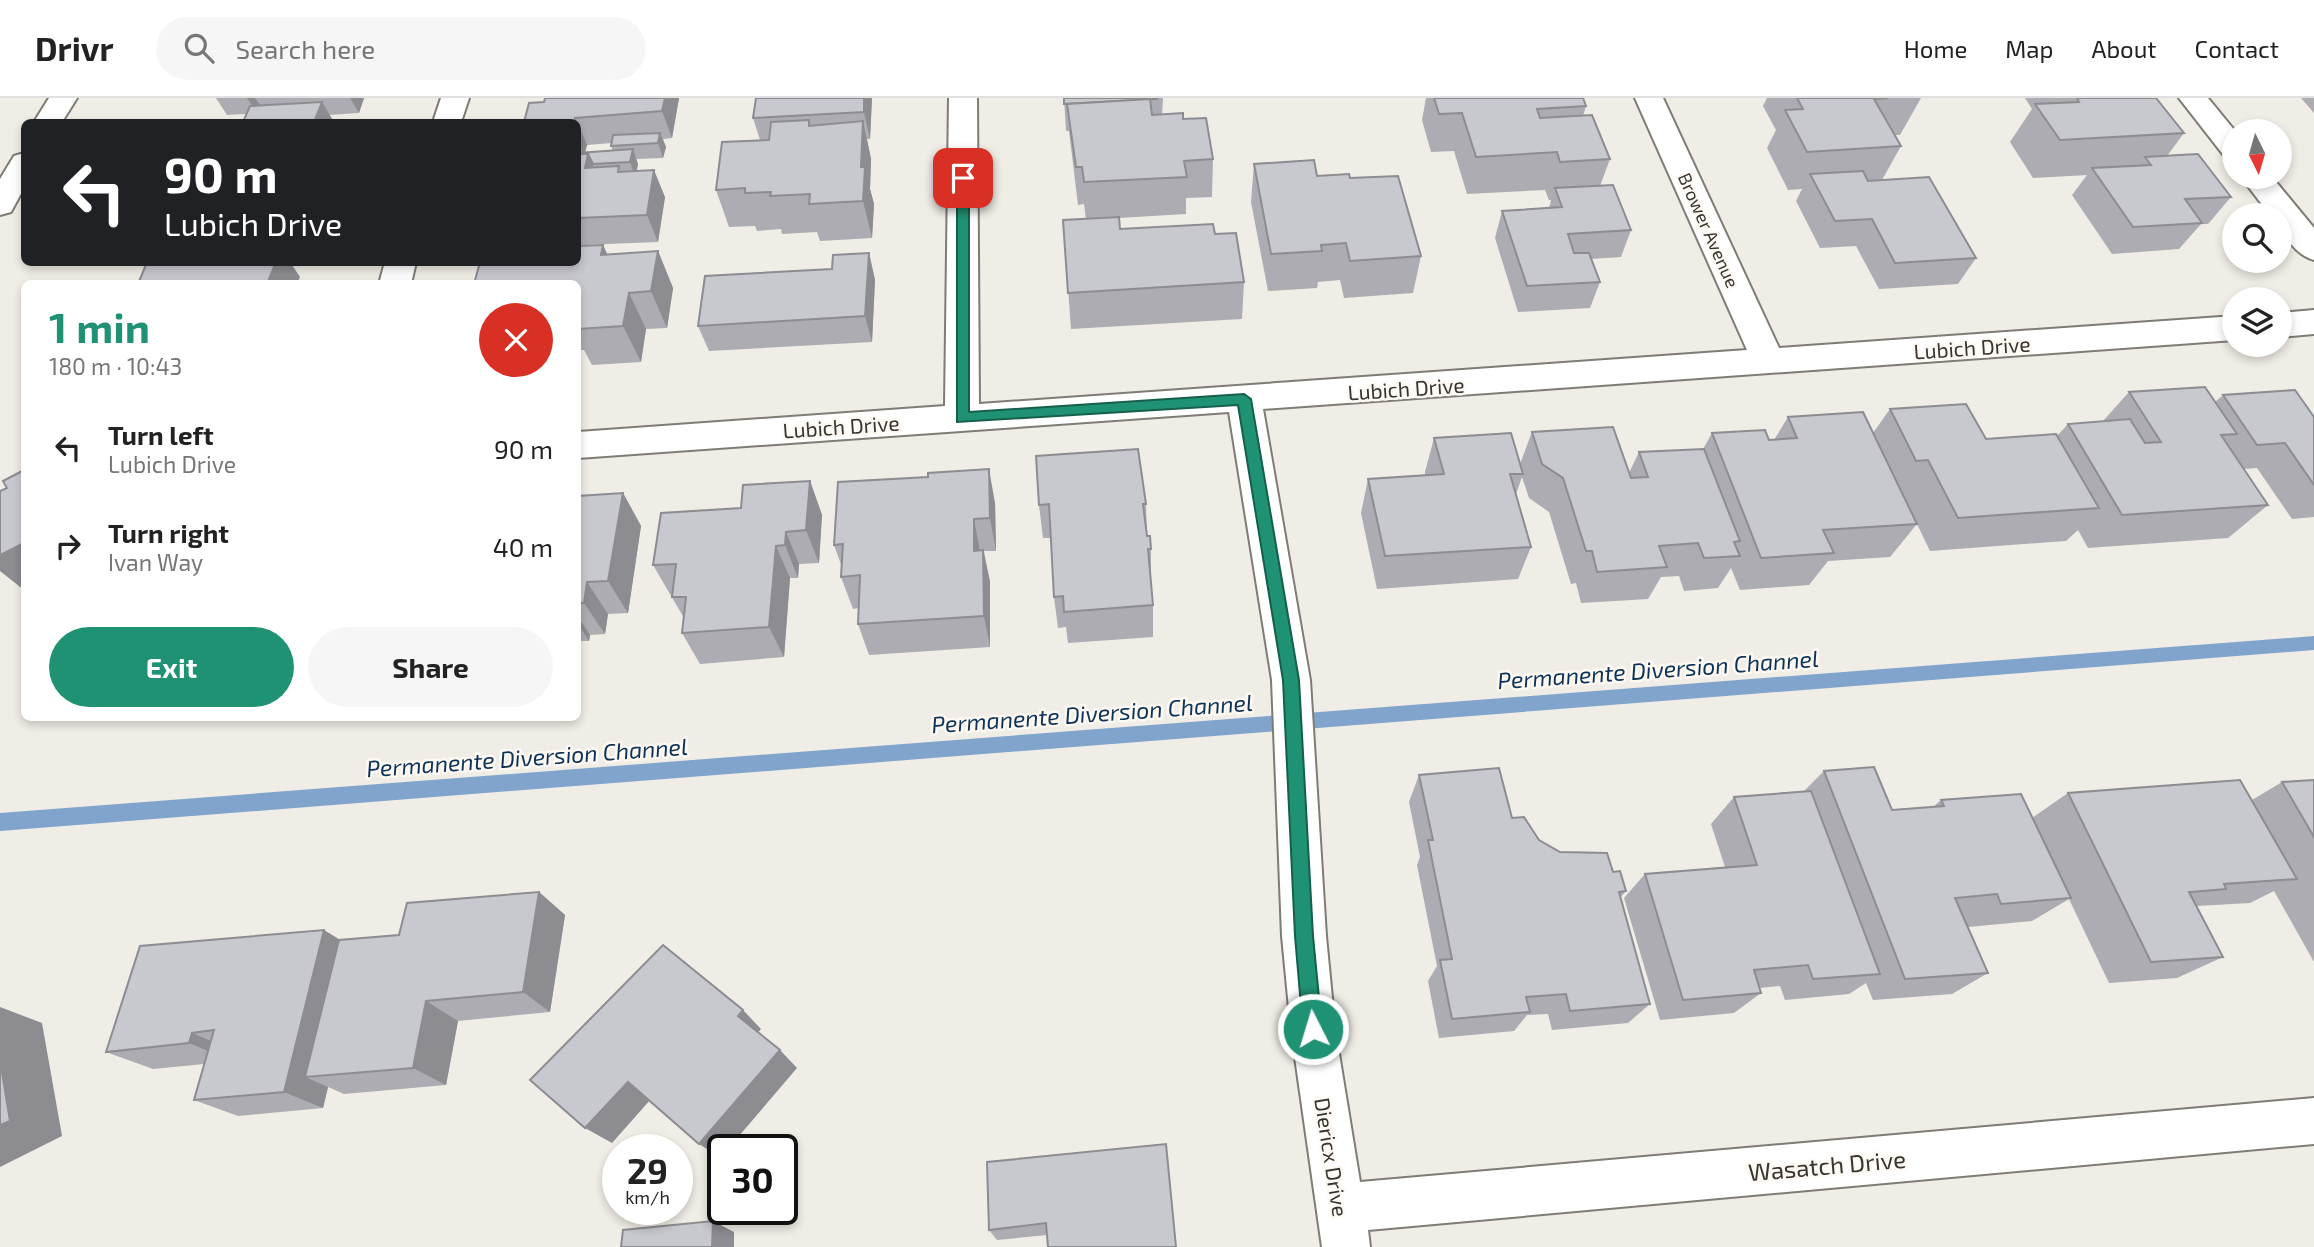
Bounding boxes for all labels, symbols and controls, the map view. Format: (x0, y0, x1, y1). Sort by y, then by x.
search box (156, 17, 646, 80)
text: Drivr (35, 28, 114, 68)
icon: search (180, 29, 218, 67)
text: Search here (236, 33, 375, 64)
text: Home (1904, 34, 1967, 63)
text: Map (2005, 34, 2053, 63)
text: About (2091, 34, 2157, 63)
text: Contact (2195, 34, 2279, 63)
north arrow (2222, 119, 2292, 189)
map controls (2222, 119, 2292, 357)
text: 90 m (164, 144, 278, 203)
icon: left (49, 147, 140, 238)
pin (933, 148, 993, 208)
icon: arrive (944, 159, 982, 197)
street label: Brower Avenue (1674, 169, 1744, 291)
button: search (2222, 203, 2292, 273)
text: Lubich Drive (164, 204, 342, 242)
button: layers (2222, 287, 2292, 357)
text: 1 min (49, 301, 150, 351)
button: close (479, 303, 553, 377)
street label: Lubich Drive (1913, 330, 2031, 364)
text: 180 m · 10:43 (49, 352, 182, 380)
street label: Lubich Drive (1347, 371, 1465, 405)
street label: Lubich Drive (782, 409, 900, 443)
text: Turn left (108, 419, 214, 450)
icon: left (49, 429, 87, 467)
text: 90 m (494, 433, 553, 464)
text: Lubich Drive (108, 450, 236, 478)
text: Turn right (108, 517, 229, 548)
icon: right (49, 527, 87, 565)
text: 40 m (493, 531, 553, 562)
text: Ivan Way (108, 548, 203, 576)
button: Exit (49, 627, 294, 707)
button: Share (308, 627, 553, 707)
water label: Permanente Diversion Channel (1497, 644, 1819, 694)
water label: Permanente Diversion Channel (931, 688, 1253, 738)
water label: Permanente Diversion Channel (366, 732, 688, 782)
position arrow (1276, 992, 1350, 1066)
street label: Diericx Drive (1310, 1096, 1354, 1218)
speed limit sign: 30 (707, 1134, 798, 1225)
street label: Wasatch Drive (1747, 1144, 1907, 1186)
text: 29 (627, 1149, 668, 1191)
text: km/h (625, 1186, 670, 1208)

